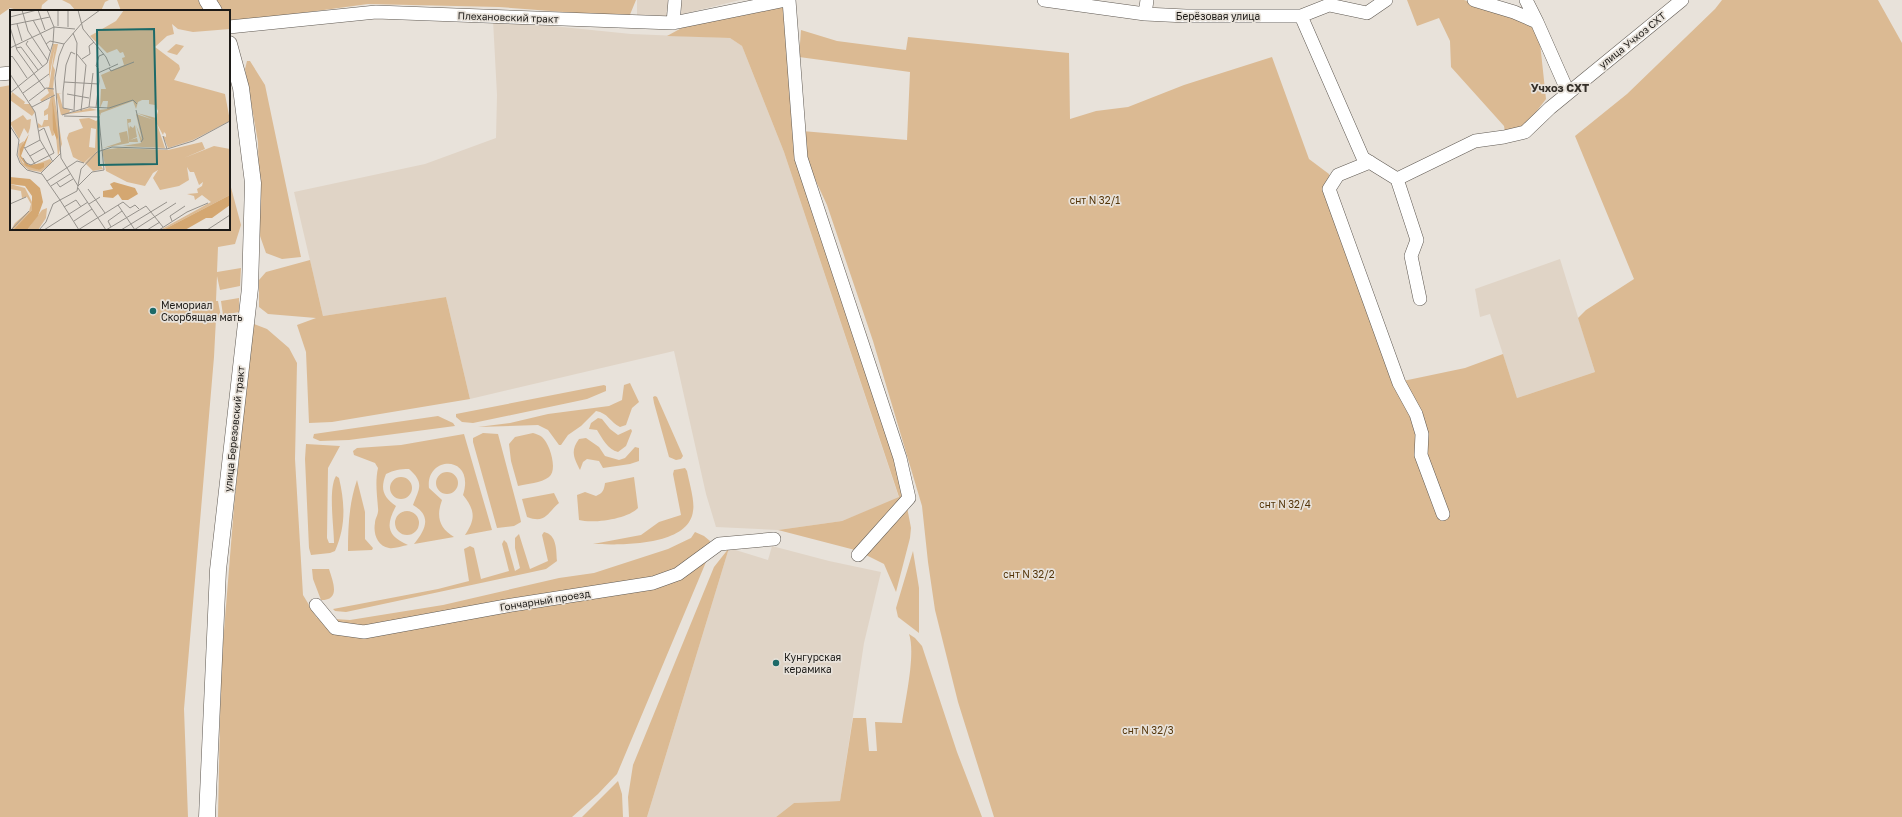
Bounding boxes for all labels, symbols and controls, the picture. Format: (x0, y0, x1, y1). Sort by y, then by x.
street label: Плехановский тракт (457, 9, 559, 25)
street label: улица Учхоз СХТ (1596, 9, 1668, 71)
inset map (10, 10, 230, 230)
street label: Берёзовая улица (1176, 10, 1260, 22)
district label: Учхоз СХТ (1531, 81, 1589, 94)
park label: снт N 32/1 (1070, 194, 1120, 206)
place label: Мемориал Скорбящая мать (161, 299, 242, 323)
marker: Мемориал Скорбящая мать (148, 306, 158, 316)
street label: улица Березовский тракт (221, 365, 247, 492)
park label: снт N 32/4 (1259, 498, 1311, 510)
park label: снт N 32/2 (1003, 568, 1055, 580)
street label: Гончарный проезд (499, 587, 591, 613)
place label: Кунгурская керамика (784, 651, 841, 675)
marker: Кунгурская керамика (771, 658, 781, 668)
park label: снт N 32/3 (1122, 724, 1174, 736)

